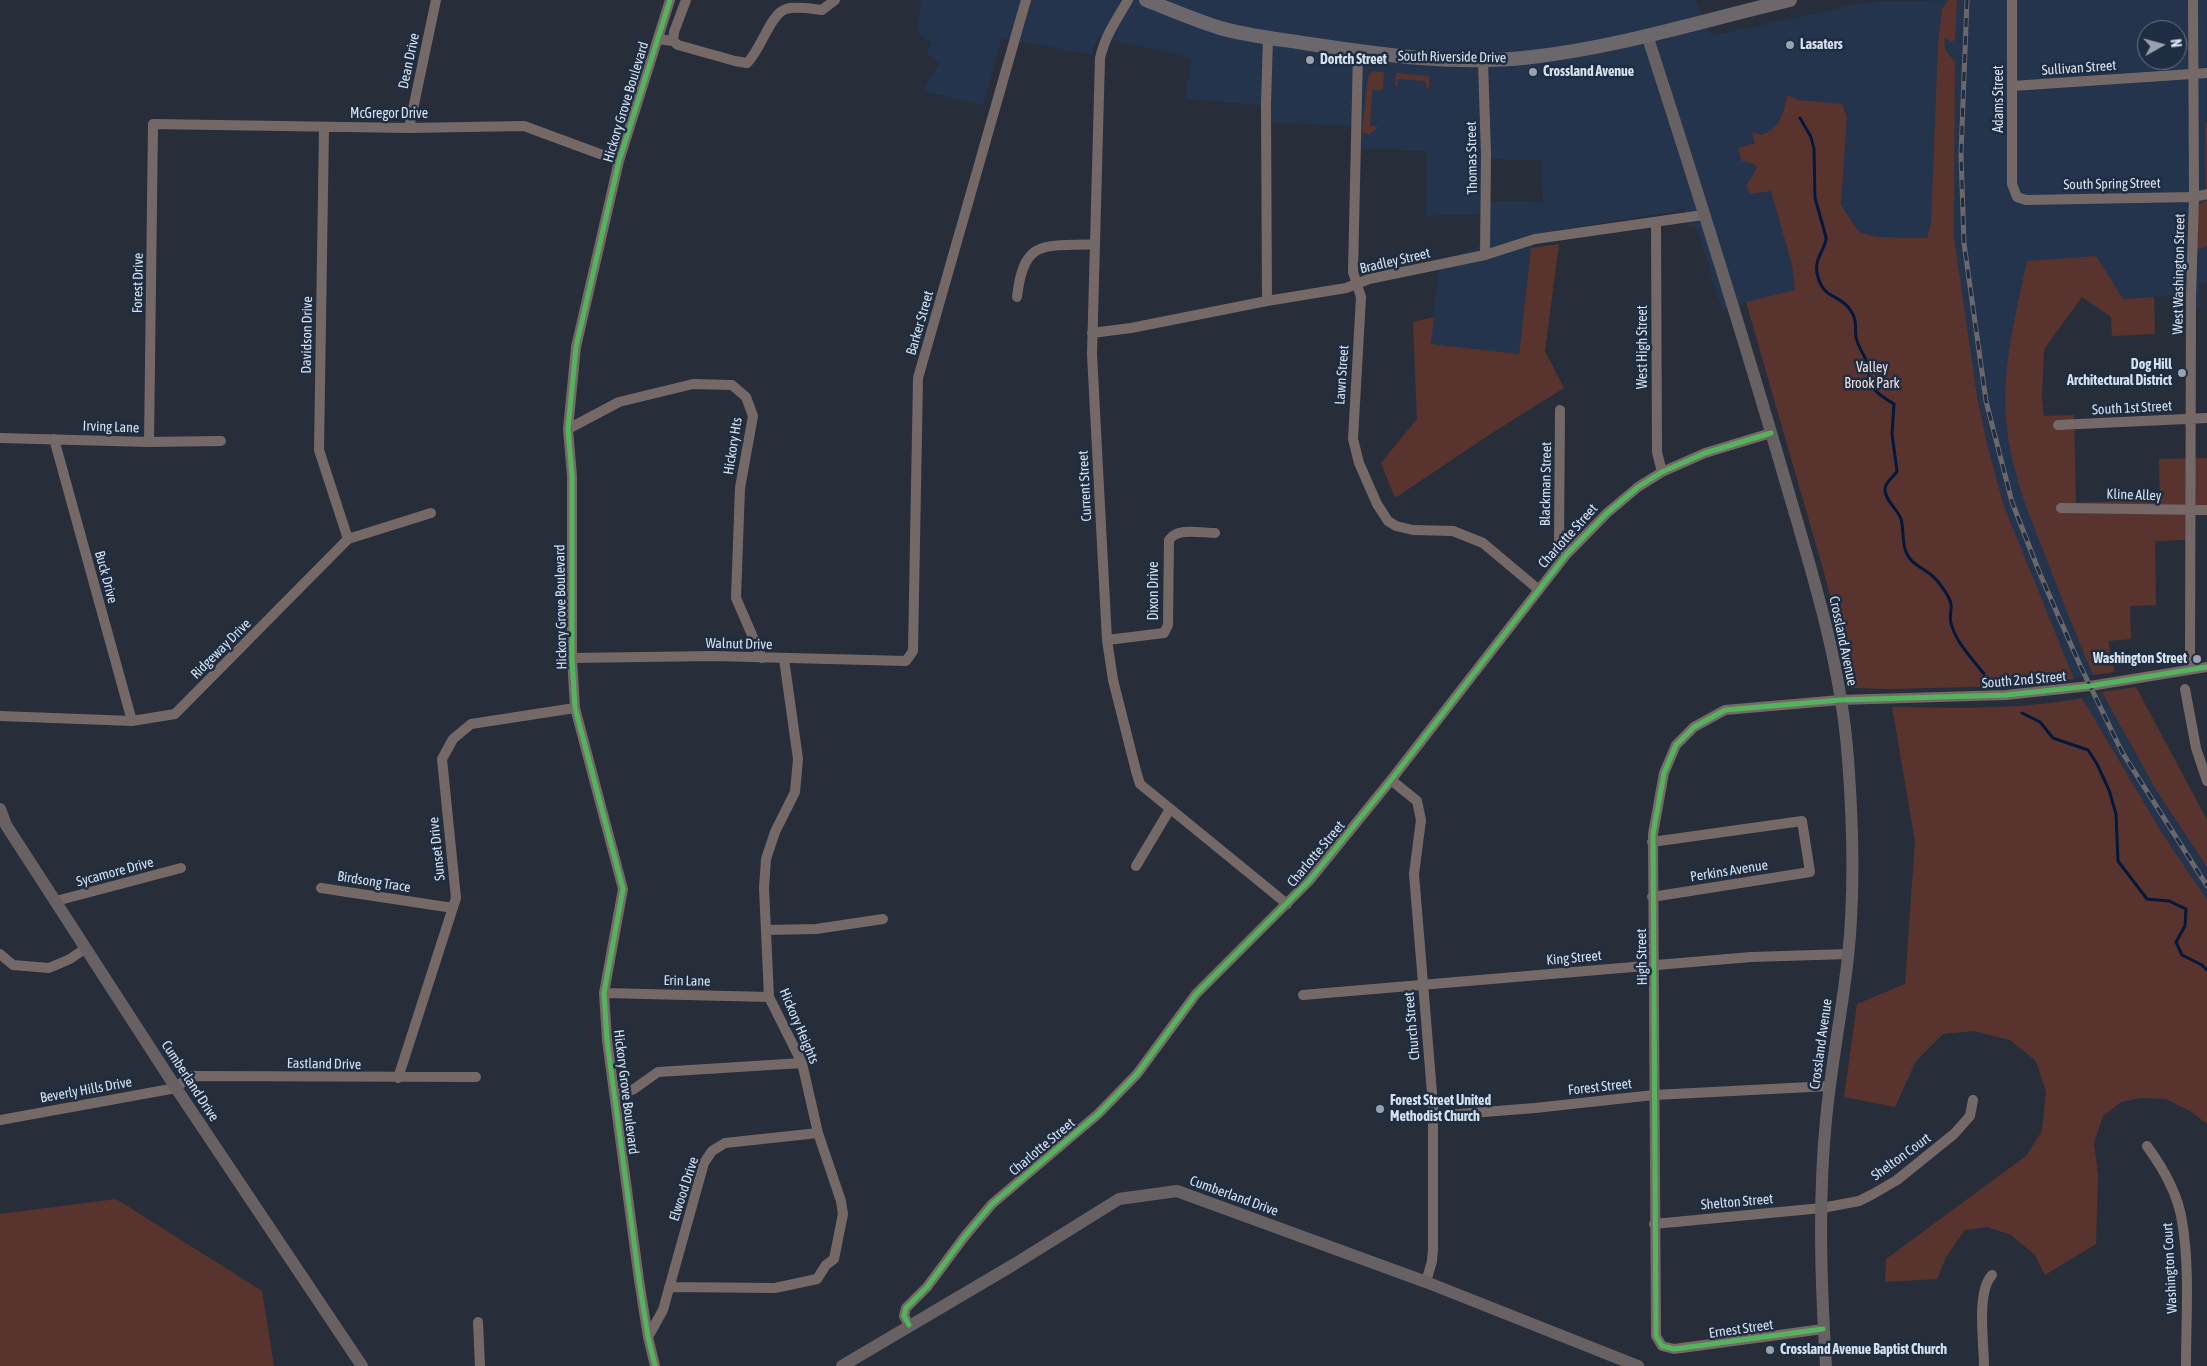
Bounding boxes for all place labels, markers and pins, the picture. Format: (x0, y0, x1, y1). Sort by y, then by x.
place label: Lasaters (1800, 37, 1843, 53)
marker: Lasaters (1784, 39, 1796, 51)
place label: Dortch Street (1320, 52, 1387, 68)
marker: Dortch Street (1304, 54, 1316, 66)
place label: Crossland Avenue (1543, 64, 1634, 80)
marker: Crossland Avenue (1527, 66, 1539, 78)
place label: Dog Hill Architectural District (2067, 357, 2172, 390)
marker: Dog Hill Architectural District (2176, 367, 2188, 379)
place label: Washington Street (2093, 651, 2187, 667)
marker: Washington Street (2191, 653, 2203, 665)
place label: Forest Street United Methodist Church (1390, 1093, 1491, 1126)
marker: Forest Street United Methodist Church (1374, 1103, 1386, 1115)
place label: Crossland Avenue Baptist Church (1780, 1342, 1947, 1358)
marker: Crossland Avenue Baptist Church (1764, 1344, 1776, 1356)

